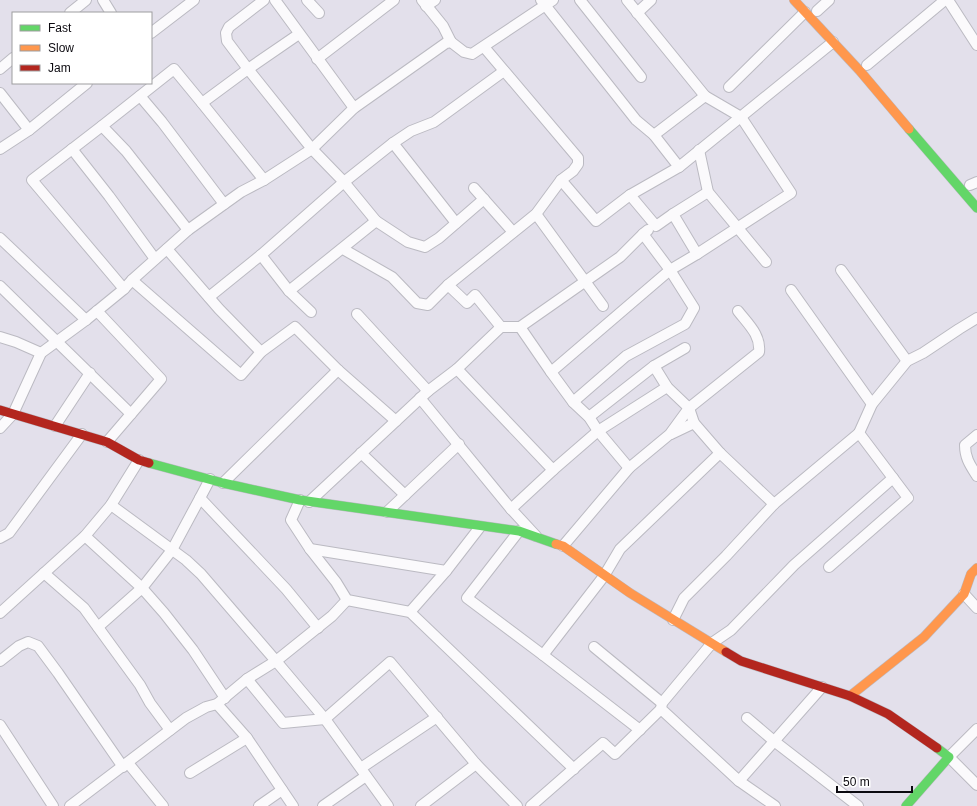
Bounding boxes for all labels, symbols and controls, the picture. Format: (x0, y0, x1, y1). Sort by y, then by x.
legend (12, 12, 152, 84)
text: Fast (48, 21, 72, 35)
text: Slow (48, 41, 74, 55)
text: Jam (48, 61, 71, 75)
scale bar (837, 768, 912, 794)
text: 50 m (843, 775, 870, 789)

